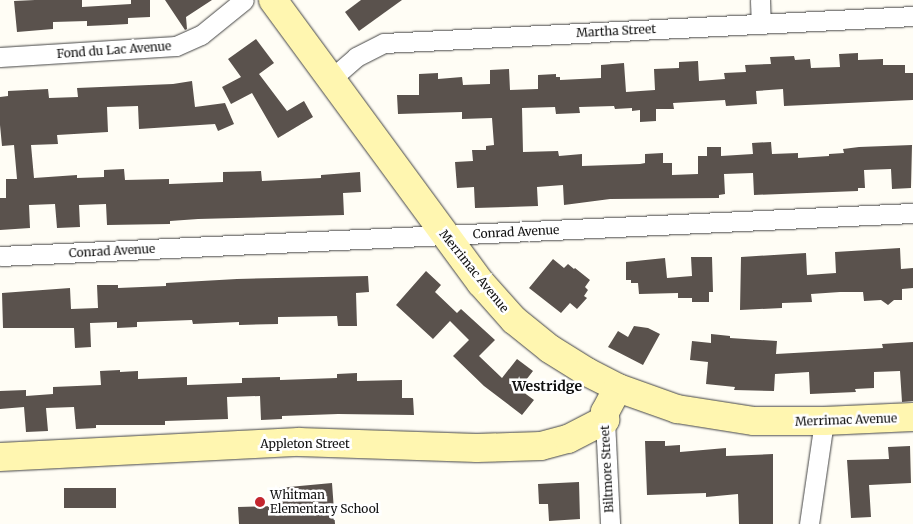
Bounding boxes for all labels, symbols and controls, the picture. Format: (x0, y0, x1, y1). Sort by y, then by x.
street label: Martha Street (576, 22, 656, 40)
street label: Fond du Lac Avenue (56, 39, 172, 61)
street label: Conrad Avenue (472, 223, 560, 241)
street label: Merrimac Avenue (436, 227, 512, 315)
street label: Conrad Avenue (68, 242, 156, 260)
district label: Westridge (512, 378, 582, 394)
street label: Merrimac Avenue (795, 411, 897, 429)
street label: Biltmore Street (598, 425, 616, 513)
street label: Appleton Street (260, 437, 350, 451)
place label: Whitman Elementary School (270, 488, 379, 516)
marker: Whitman Elementary School (254, 496, 266, 508)

